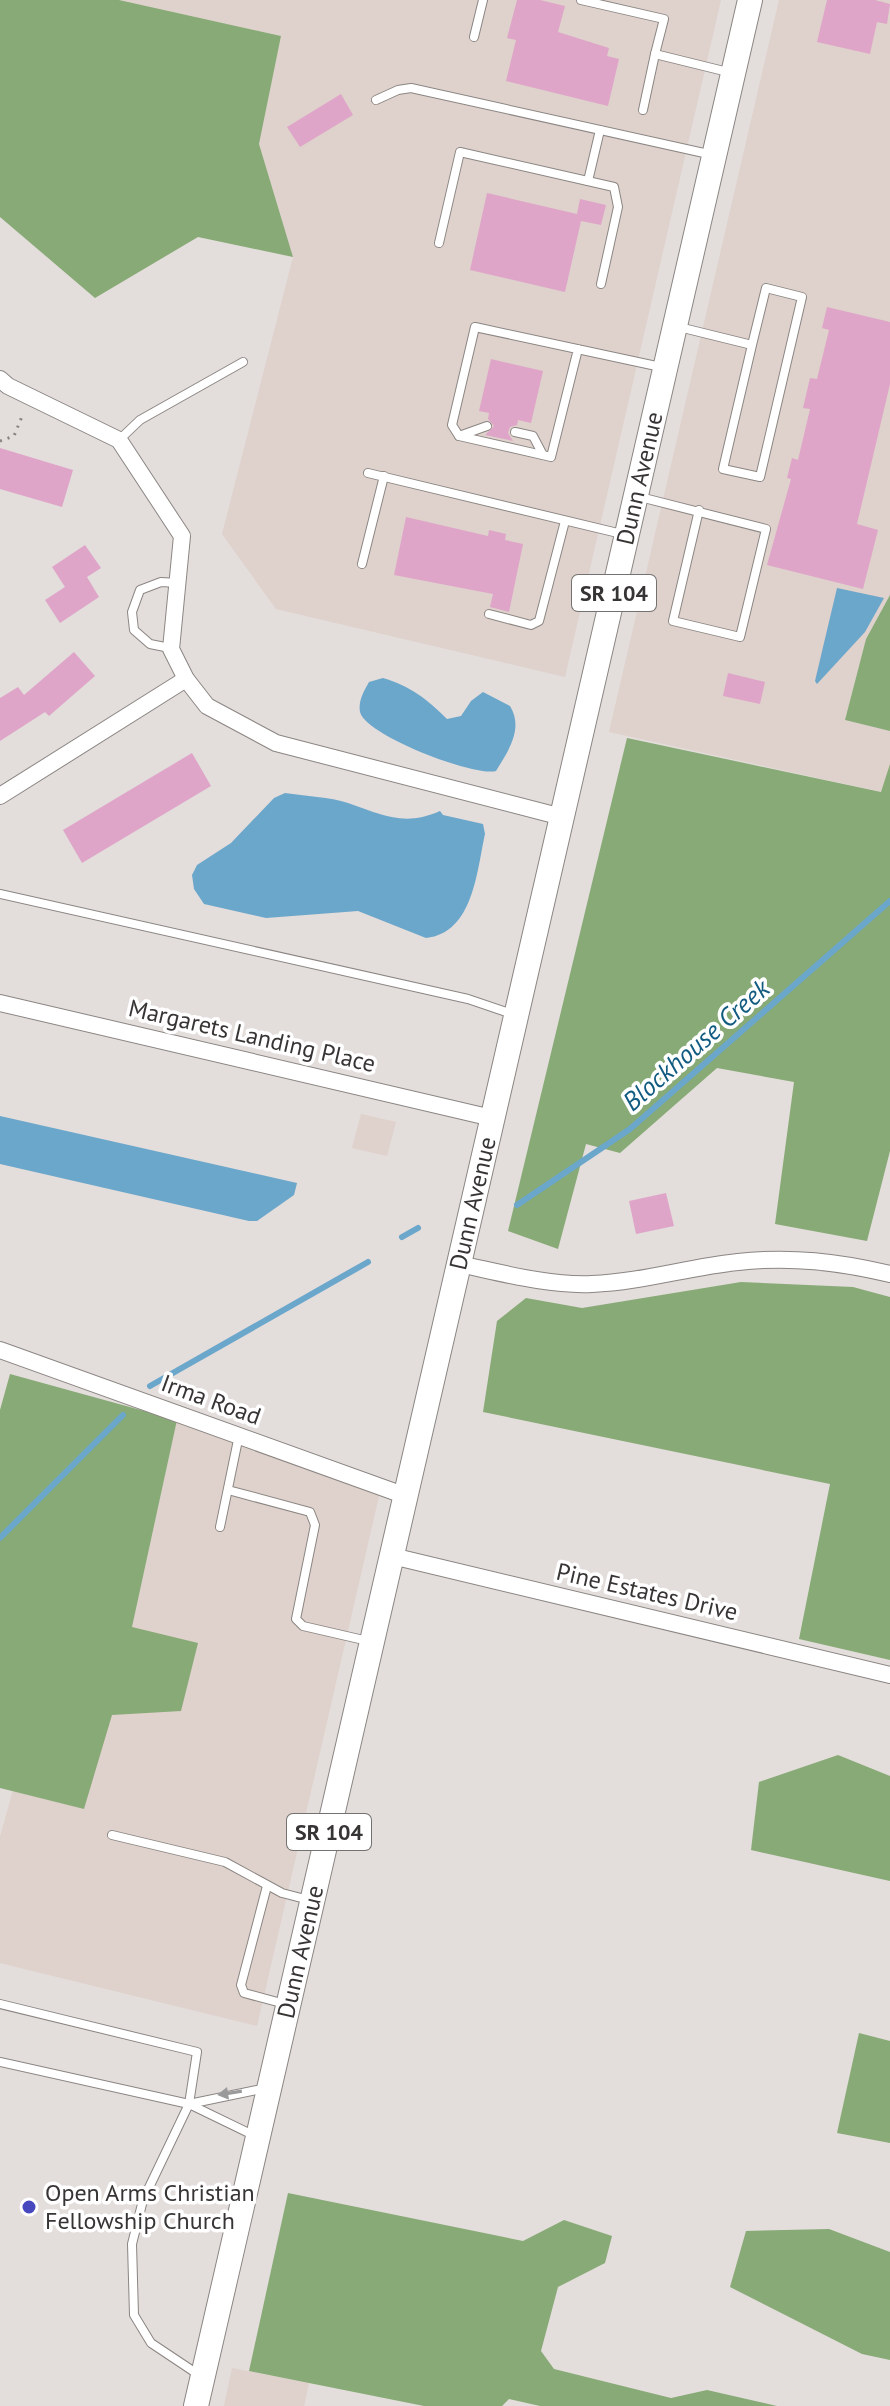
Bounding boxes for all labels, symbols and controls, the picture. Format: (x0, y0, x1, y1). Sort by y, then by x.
street label: Dunn Avenue (609, 409, 670, 548)
road number: SR 104 (572, 575, 656, 611)
water label: Blockhouse Creek (615, 971, 777, 1117)
street label: Margarets Landing Place (126, 992, 379, 1079)
street label: Dunn Avenue (442, 1134, 503, 1273)
street label: Irma Road (157, 1367, 265, 1432)
street label: Pine Estates Drive (554, 1556, 741, 1627)
road number: SR 104 (287, 1814, 371, 1850)
street label: Dunn Avenue (270, 1882, 330, 2021)
one-way arrow (217, 2088, 242, 2100)
place label: Open Arms Christian Fellowship Church (45, 2177, 255, 2236)
marker: Open Arms Christian Fellowship Church (20, 2198, 38, 2216)

